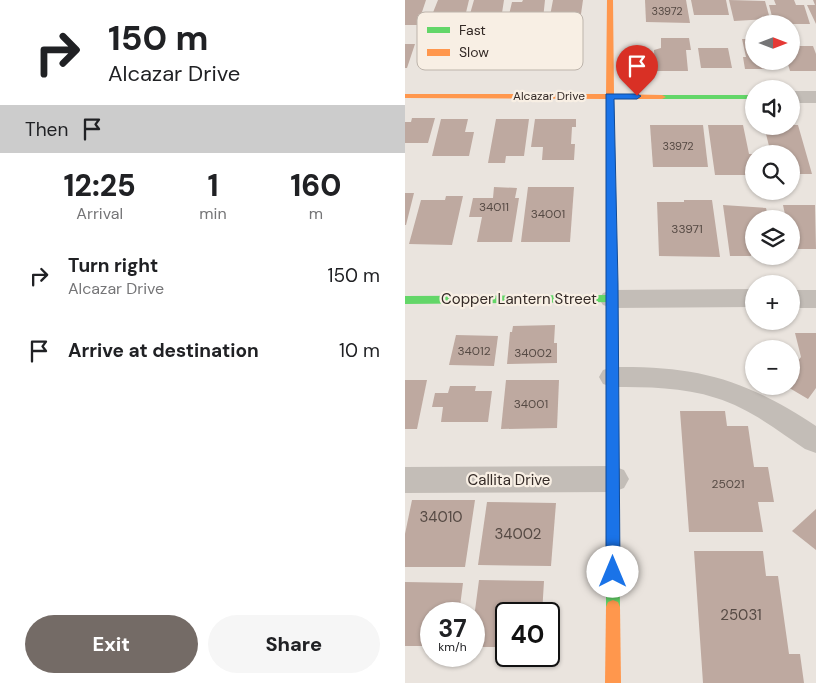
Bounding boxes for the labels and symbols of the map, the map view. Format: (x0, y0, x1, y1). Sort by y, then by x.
house number: 33972 (651, 4, 683, 18)
legend (417, 12, 583, 70)
north arrow (745, 15, 800, 70)
text: Fast (459, 21, 486, 39)
text: Slow (459, 43, 489, 61)
pin (616, 45, 658, 96)
street label: Alcazar Drive (513, 88, 585, 104)
house number: 33972 (662, 139, 694, 153)
house number: 34011 (479, 199, 509, 215)
house number: 34001 (531, 206, 565, 222)
house number: 33971 (671, 221, 703, 237)
street label: Copper Lantern Street (441, 289, 597, 309)
house number: 34012 (457, 343, 491, 359)
house number: 34002 (514, 345, 552, 361)
house number: 34001 (514, 396, 548, 412)
street label: Callita Drive (468, 470, 550, 490)
house number: 25021 (712, 476, 744, 492)
house number: 34010 (419, 507, 463, 527)
house number: 34002 (495, 524, 541, 544)
position arrow (586, 545, 638, 597)
speed limit sign: 40 (495, 602, 560, 667)
house number: 25031 (720, 605, 762, 625)

